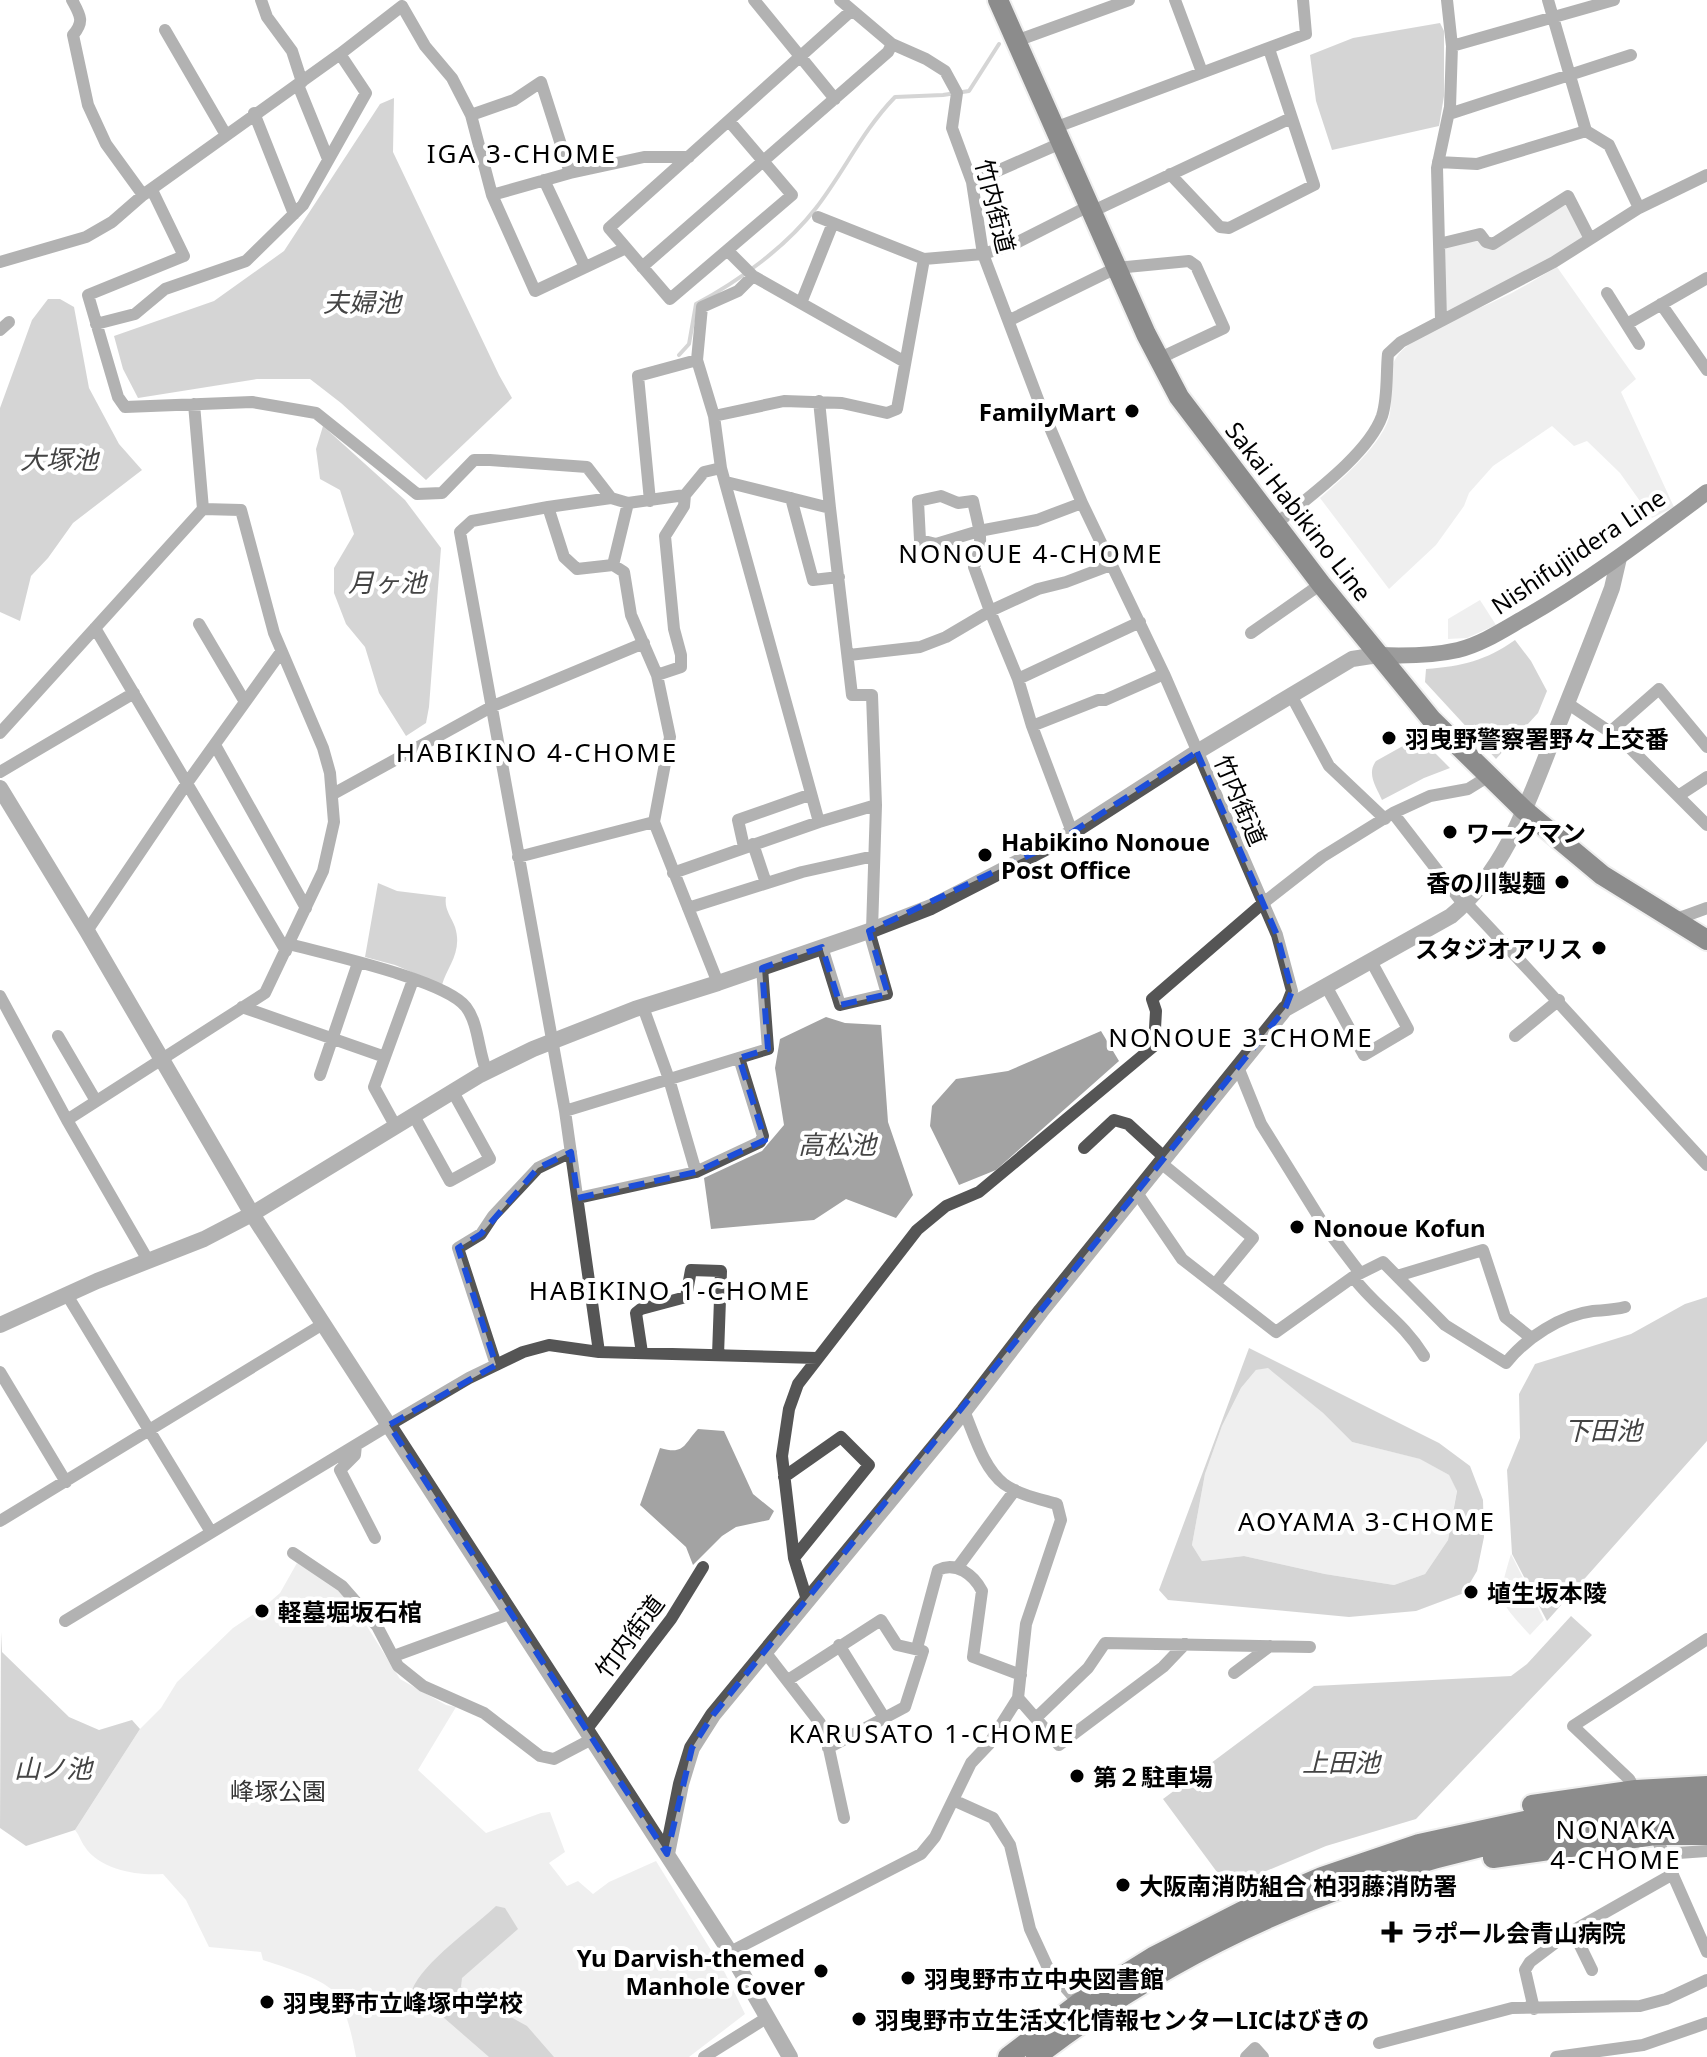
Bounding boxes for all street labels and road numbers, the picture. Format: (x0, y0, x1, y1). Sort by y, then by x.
street label: 竹内街道 (968, 155, 1024, 257)
street label: Sakai Habikino Line (1218, 414, 1380, 608)
street label: Nishifujiidera Line (1485, 481, 1671, 621)
street label: 竹内街道 (1207, 749, 1275, 851)
street label: 竹内街道 (587, 1588, 671, 1684)

